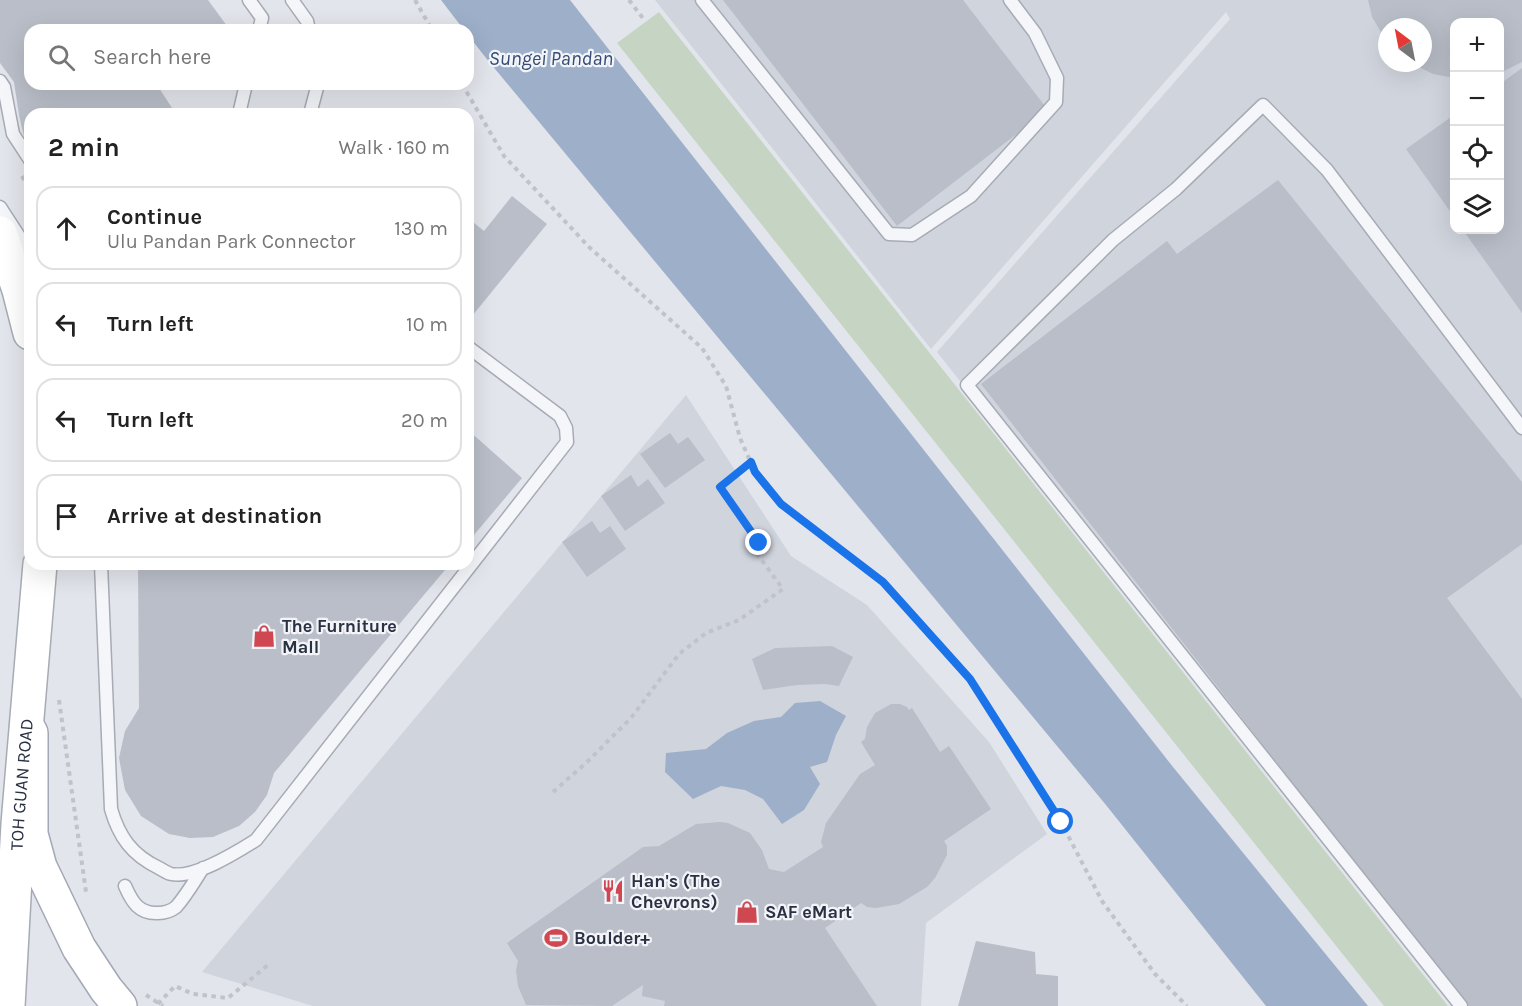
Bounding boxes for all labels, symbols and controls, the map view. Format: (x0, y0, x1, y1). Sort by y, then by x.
north arrow (1378, 18, 1432, 72)
map controls (1450, 18, 1504, 234)
button: + (1450, 18, 1504, 72)
search box (24, 24, 474, 90)
icon: search (45, 41, 78, 74)
text: Search here (93, 44, 211, 70)
water label: Sungei Pandan (489, 47, 613, 70)
button: − (1450, 72, 1504, 126)
button: locate (1450, 126, 1504, 180)
text: 2 min (48, 132, 120, 163)
text: Walk · 160 m (338, 136, 450, 159)
button: layers (1450, 180, 1504, 234)
text: Continue (107, 204, 202, 230)
icon: ahead (50, 212, 83, 245)
text: 130 m (394, 217, 448, 240)
text: Ulu Pandan Park Connector (107, 230, 355, 253)
icon: left (50, 308, 83, 341)
text: Turn left (107, 311, 194, 337)
text: 10 m (406, 313, 448, 336)
icon: left (50, 404, 83, 437)
text: Turn left (107, 407, 194, 433)
text: 20 m (401, 409, 448, 432)
icon: arrive (50, 500, 83, 533)
text: Arrive at destination (107, 503, 322, 529)
route end (745, 529, 771, 555)
place label: The Furniture Mall (282, 615, 397, 658)
shop icon: The Furniture Mall (251, 623, 277, 649)
street label: TOH GUAN ROAD (6, 718, 38, 851)
route start (1047, 808, 1073, 834)
place label: Han's (The Chevrons) (631, 870, 720, 913)
restaurant icon: Han's (The Chevrons) (600, 878, 626, 904)
shop icon: SAF eMart (734, 899, 760, 925)
place label: SAF eMart (765, 901, 852, 923)
sports icon: Boulder+ (543, 925, 569, 951)
place label: Boulder+ (574, 927, 650, 949)

